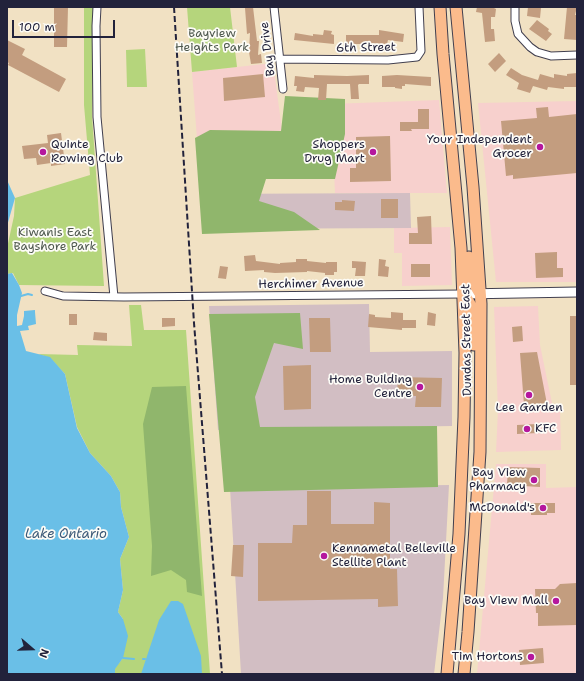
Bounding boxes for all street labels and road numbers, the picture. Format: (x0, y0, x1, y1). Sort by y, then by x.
street label: Bay Drive (258, 21, 278, 77)
street label: 6th Street (336, 40, 396, 56)
street label: Herchimer Avenue (258, 276, 364, 292)
street label: Dundas Street East (459, 284, 475, 396)

